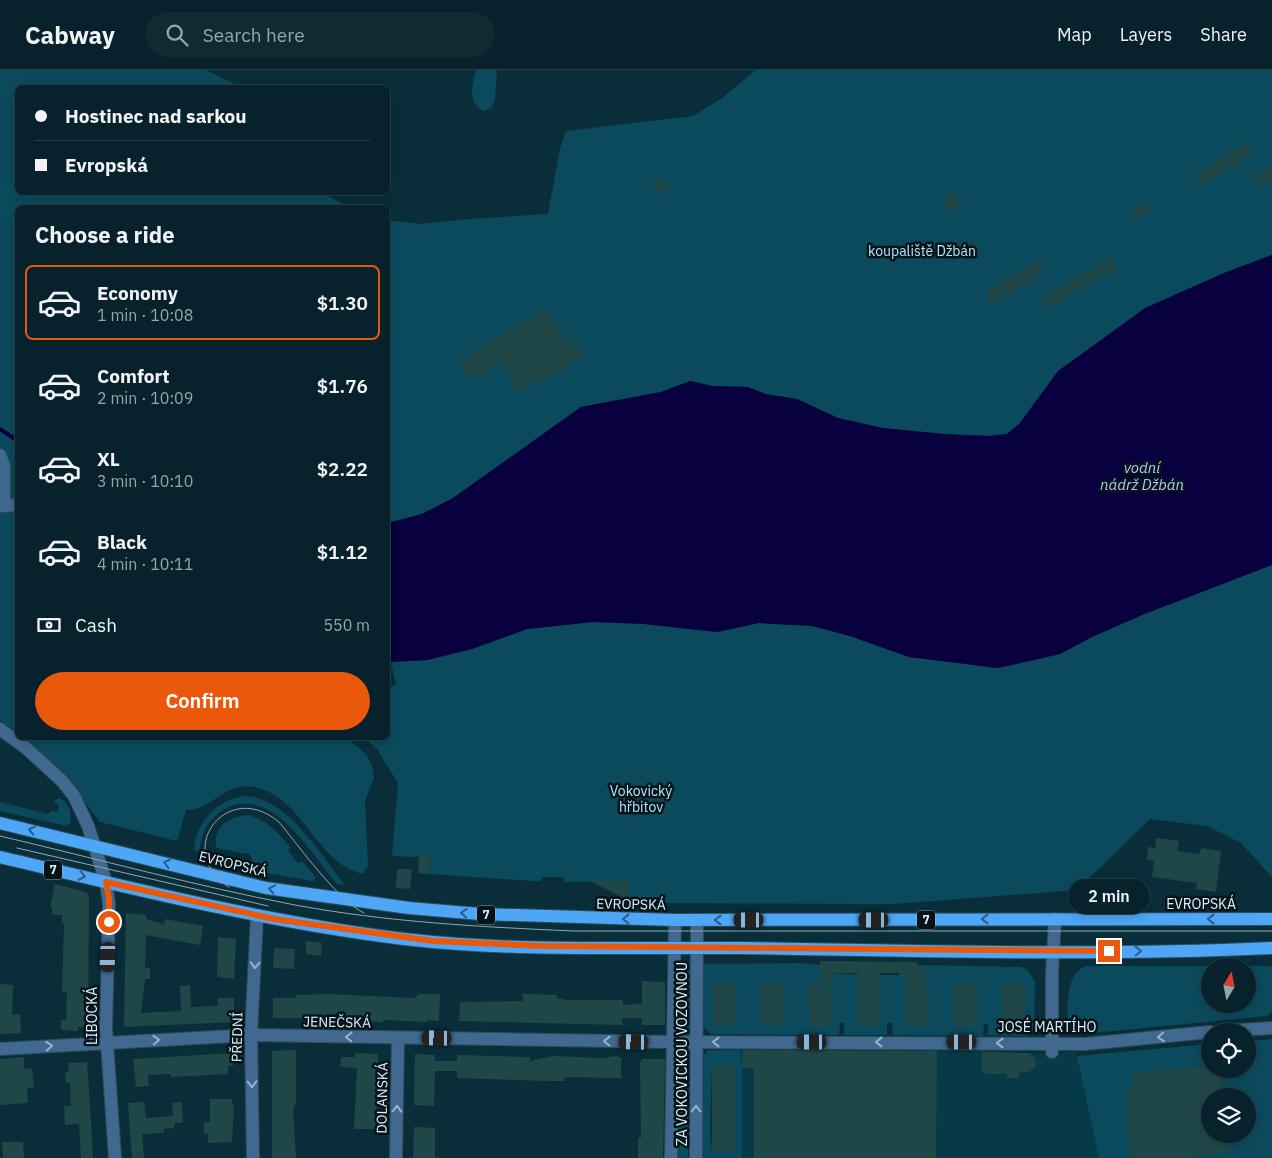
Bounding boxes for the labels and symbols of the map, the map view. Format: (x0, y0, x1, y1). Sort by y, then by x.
park label: koupaliště Džbán (868, 242, 976, 260)
water label: vodní nádrž Džbán (1100, 458, 1184, 494)
park label: Vokovický hřbitov (610, 782, 672, 816)
one-way arrow (28, 825, 37, 836)
street label: EVROPSKÁ (197, 846, 269, 881)
one-way arrow (162, 858, 171, 869)
road number: 7 (44, 860, 62, 880)
one-way arrow (77, 870, 86, 881)
callout: 2 min (1068, 878, 1150, 914)
one-way arrow (268, 884, 277, 895)
street label: EVROPSKÁ (596, 893, 666, 914)
street label: EVROPSKÁ (1166, 894, 1236, 913)
road number: 7 (477, 906, 495, 924)
one-way arrow (460, 908, 468, 919)
road number: 7 (917, 910, 935, 930)
route start (98, 911, 120, 933)
car (734, 913, 764, 928)
car (859, 913, 889, 928)
one-way arrow (622, 914, 630, 924)
one-way arrow (980, 914, 988, 924)
one-way arrow (1206, 914, 1214, 924)
one-way arrow (713, 915, 721, 925)
route end (1098, 940, 1120, 962)
car (99, 942, 116, 972)
one-way arrow (1134, 946, 1142, 956)
north arrow (1201, 958, 1256, 1012)
one-way arrow (249, 961, 260, 969)
street label: ZA VOKOVICKOU VOZOVNOU (673, 962, 691, 1146)
street label: LIBOCKÁ (82, 987, 101, 1045)
street label: JENEČSKÁ (303, 1011, 371, 1032)
street label: PŘEDNÍ (227, 1012, 246, 1062)
street label: JOSÉ MARTÍHO (998, 1017, 1097, 1036)
car (421, 1030, 452, 1046)
one-way arrow (1157, 1031, 1165, 1042)
one-way arrow (345, 1032, 353, 1042)
one-way arrow (152, 1034, 160, 1045)
car (618, 1034, 649, 1050)
car (797, 1035, 827, 1050)
car (947, 1035, 977, 1050)
one-way arrow (603, 1036, 610, 1046)
one-way arrow (712, 1037, 720, 1047)
one-way arrow (874, 1037, 882, 1047)
one-way arrow (995, 1038, 1003, 1048)
one-way arrow (45, 1040, 53, 1051)
street label: DOLANSKÁ (371, 1062, 392, 1134)
one-way arrow (247, 1080, 257, 1088)
one-way arrow (391, 1105, 402, 1113)
one-way arrow (691, 1105, 701, 1113)

